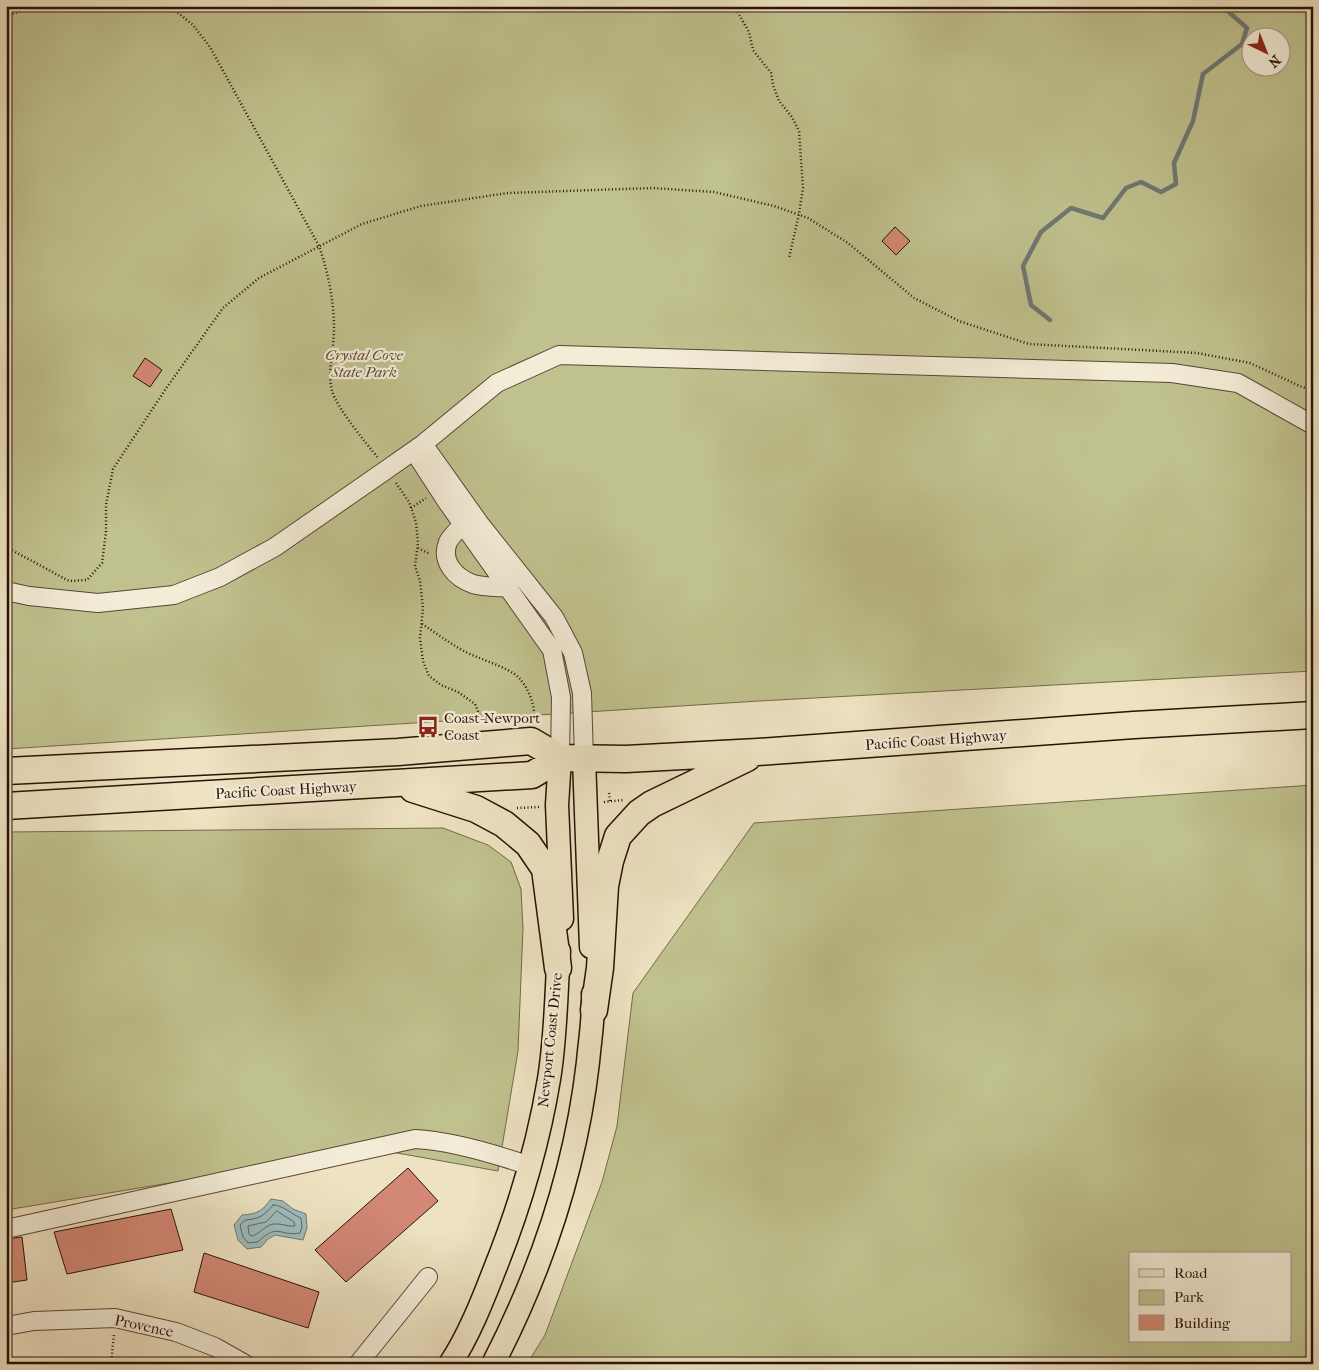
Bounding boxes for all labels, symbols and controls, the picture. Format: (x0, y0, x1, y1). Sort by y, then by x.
north arrow (1242, 28, 1292, 78)
text: N (1265, 51, 1284, 71)
park label: Crystal Cove State Park (325, 346, 404, 381)
place label: Coast-Newport Coast (444, 709, 541, 744)
bus stop icon: Coast-Newport Coast (415, 714, 441, 740)
street label: Pacific Coast Highway (865, 726, 1008, 754)
street label: Pacific Coast Highway (215, 777, 358, 803)
street label: Newport Coast Drive (534, 971, 566, 1108)
legend (1129, 1252, 1292, 1342)
text: Road (1174, 1264, 1208, 1282)
text: Park (1174, 1288, 1204, 1306)
street label: Provence (113, 1311, 176, 1341)
text: Building (1174, 1314, 1231, 1332)

